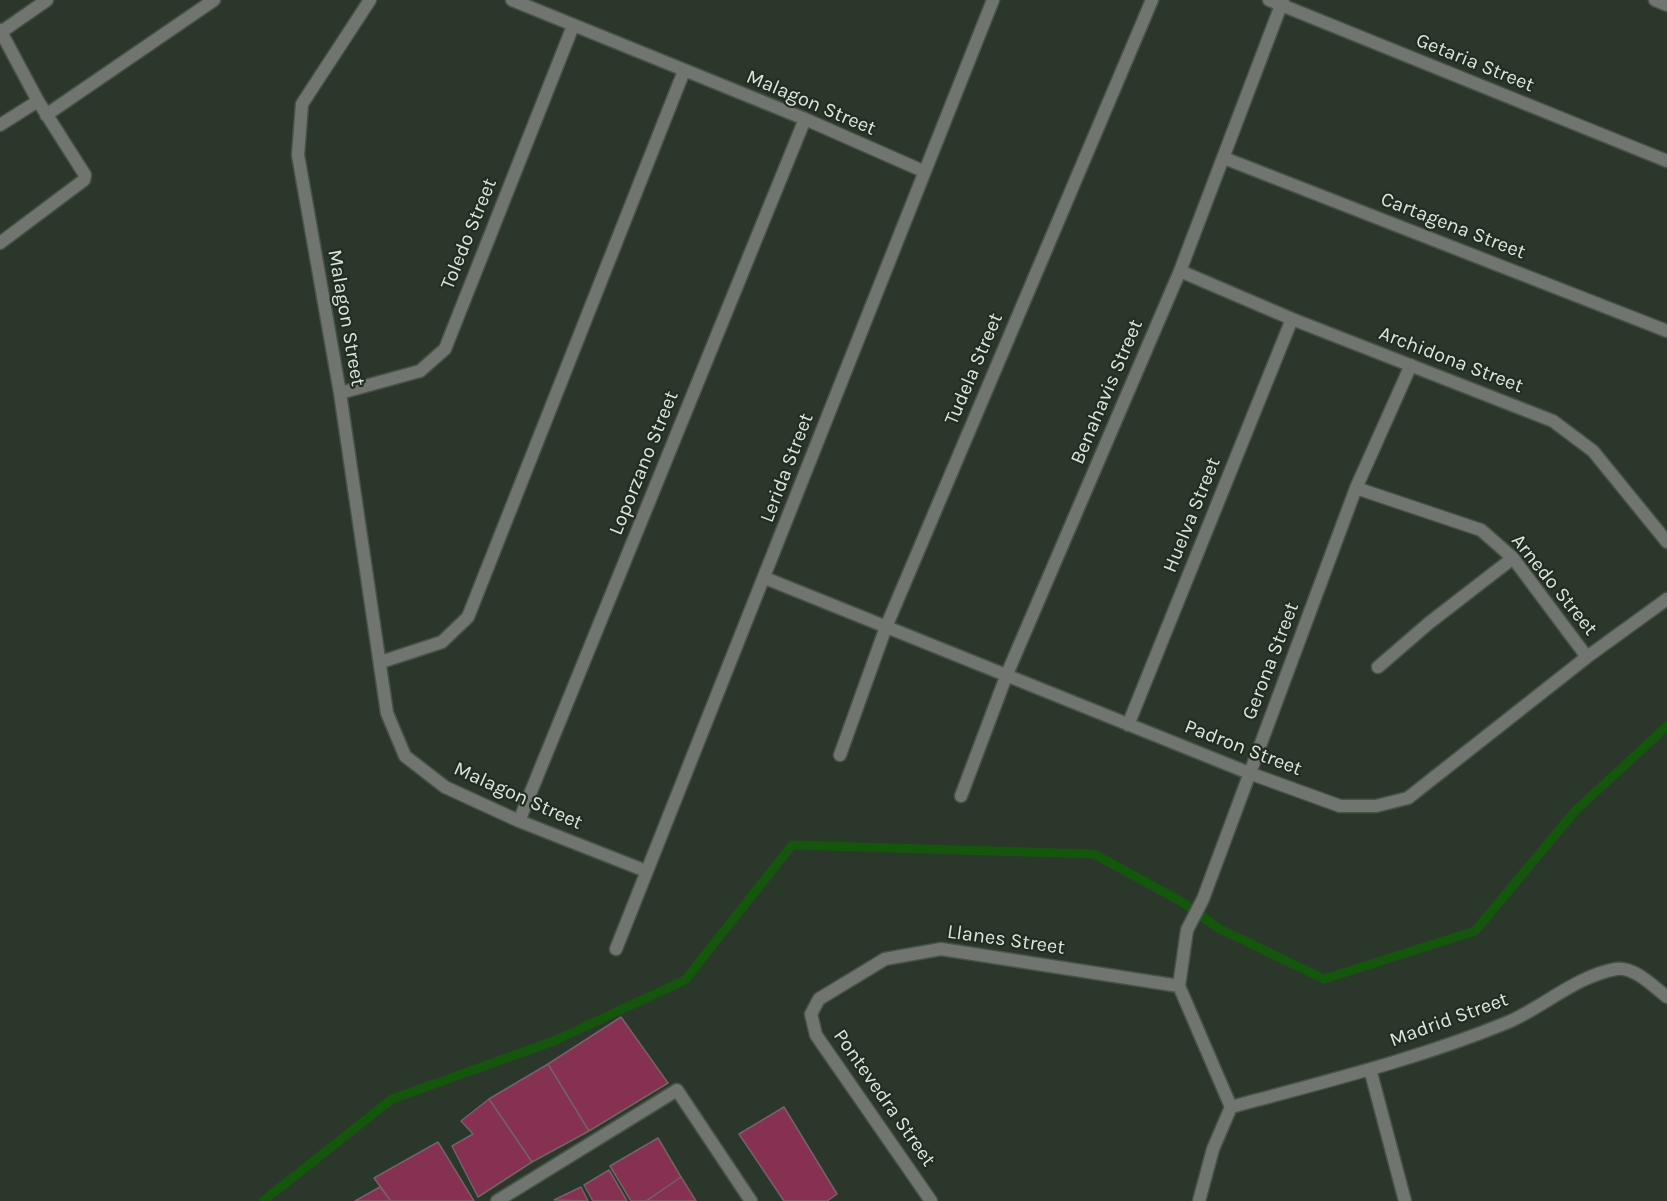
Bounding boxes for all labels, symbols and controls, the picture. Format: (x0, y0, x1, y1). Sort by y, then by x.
street label: Getaria Street (1412, 28, 1538, 98)
street label: Malagon Street (743, 65, 879, 141)
street label: Toledo Street (436, 175, 502, 293)
street label: Cartagena Street (1377, 187, 1529, 265)
street label: Malagon Street (322, 248, 370, 388)
street label: Tudela Street (940, 309, 1008, 429)
street label: Benahavis Street (1066, 316, 1148, 468)
street label: Archidona Street (1375, 321, 1527, 399)
street label: Loporzano Street (604, 387, 684, 539)
street label: Lerida Street (755, 410, 819, 526)
street label: Huelva Street (1158, 454, 1226, 576)
street label: Arnedo Street (1506, 529, 1602, 641)
street label: Gerona Street (1238, 599, 1304, 723)
street label: Padron Street (1181, 715, 1305, 781)
street label: Malagon Street (450, 757, 586, 835)
street label: Llanes Street (946, 920, 1066, 960)
street label: Madrid Street (1386, 987, 1512, 1053)
street label: Pontevedra Street (828, 1025, 940, 1171)

